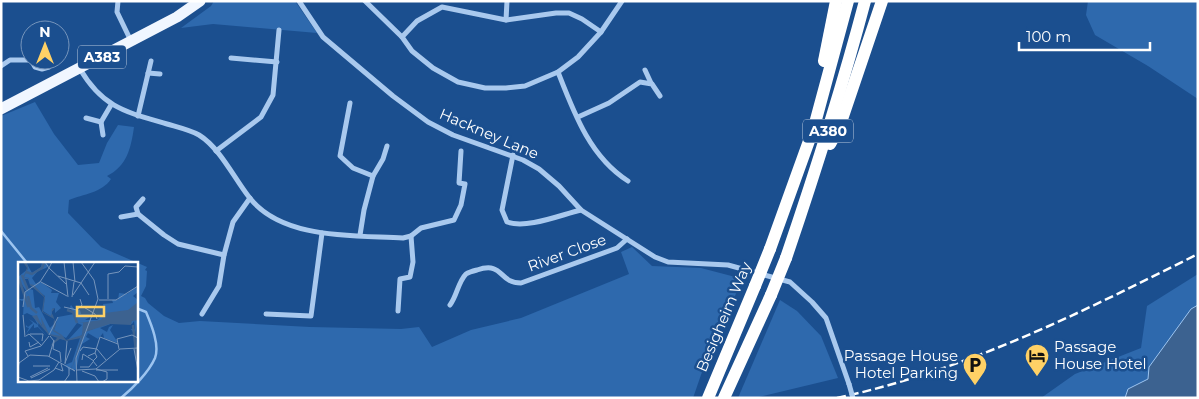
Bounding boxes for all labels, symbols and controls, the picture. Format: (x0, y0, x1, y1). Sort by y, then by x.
north arrow (20, 20, 70, 70)
scale bar (1019, 20, 1150, 52)
text: N (39, 23, 51, 41)
text: 100 m (1026, 27, 1071, 46)
road number: A383 (78, 46, 126, 68)
street label: Hackney Lane (437, 104, 542, 163)
road number: A380 (803, 120, 853, 142)
street label: River Close (525, 230, 609, 276)
street label: Besigheim Way (692, 258, 756, 375)
inset map (18, 262, 138, 382)
place label: Passage House Hotel (1054, 337, 1147, 373)
hotel icon: Passage House Hotel (1024, 343, 1050, 377)
place label: Passage House Hotel Parking (844, 346, 958, 382)
parking icon: Passage House Hotel Parking (962, 352, 988, 386)

